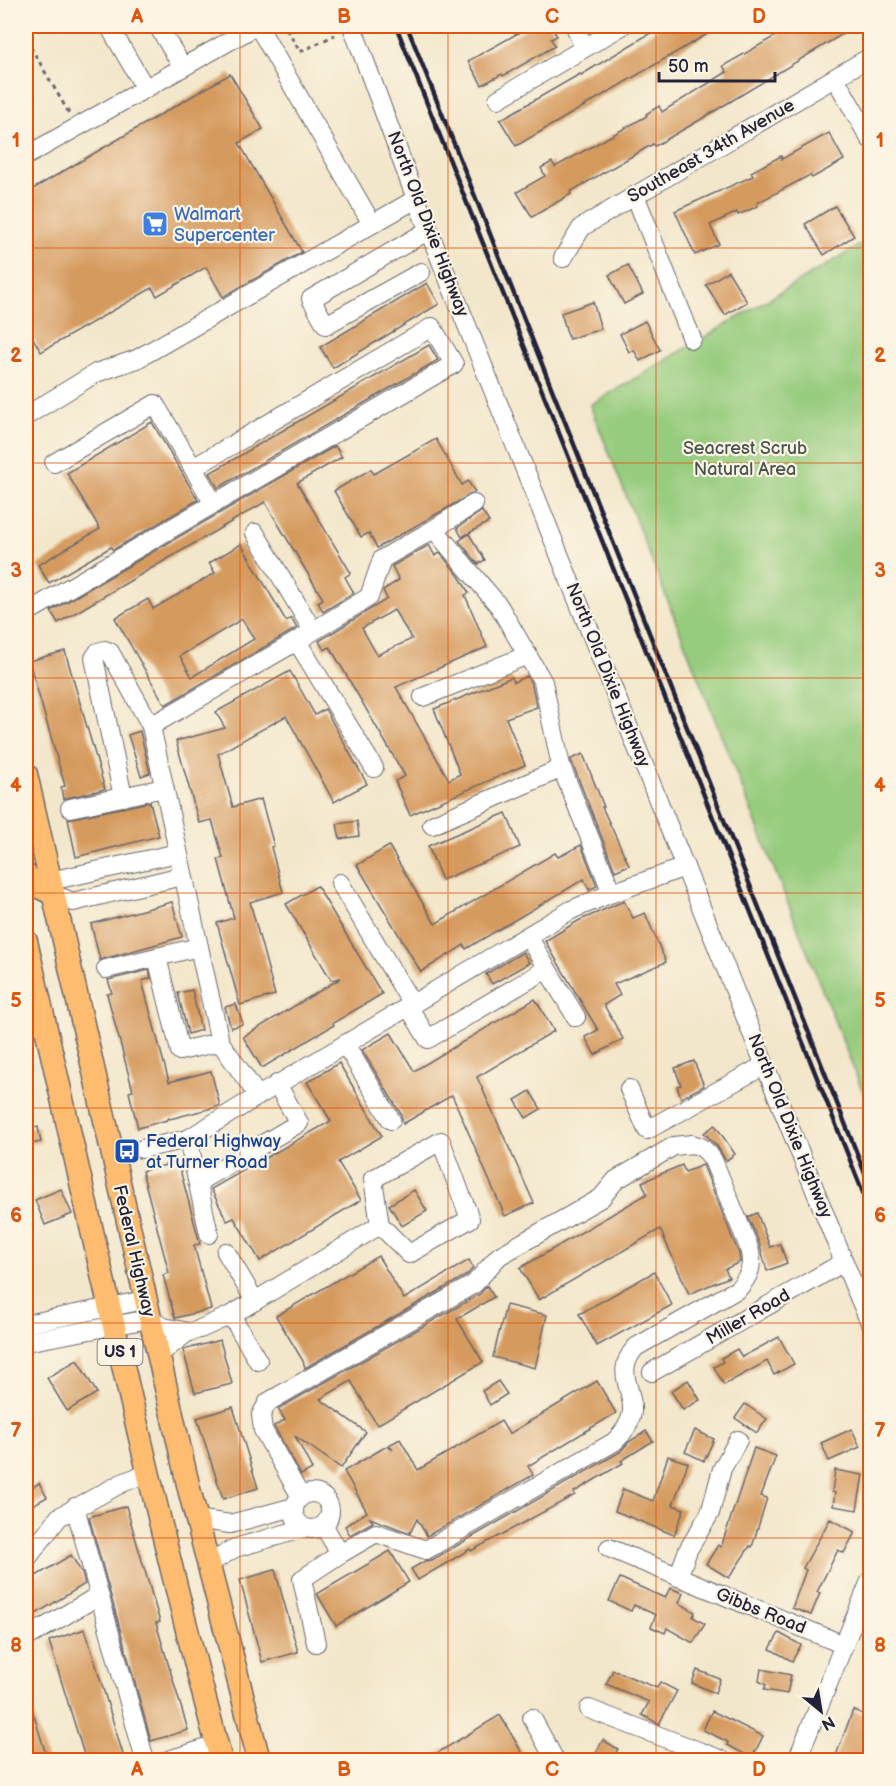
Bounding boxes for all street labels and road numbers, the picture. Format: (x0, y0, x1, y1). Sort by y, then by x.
street label: Southeast 34th Avenue (624, 94, 799, 207)
street label: North Old Dixie Highway (383, 128, 473, 320)
street label: North Old Dixie Highway (561, 580, 655, 771)
street label: North Old Dixie Highway (743, 1031, 837, 1222)
street label: Federal Highway (109, 1183, 160, 1320)
street label: Miller Road (702, 1285, 794, 1349)
road number: US 1 (98, 1339, 142, 1365)
street label: Gibbs Road (713, 1583, 809, 1639)

